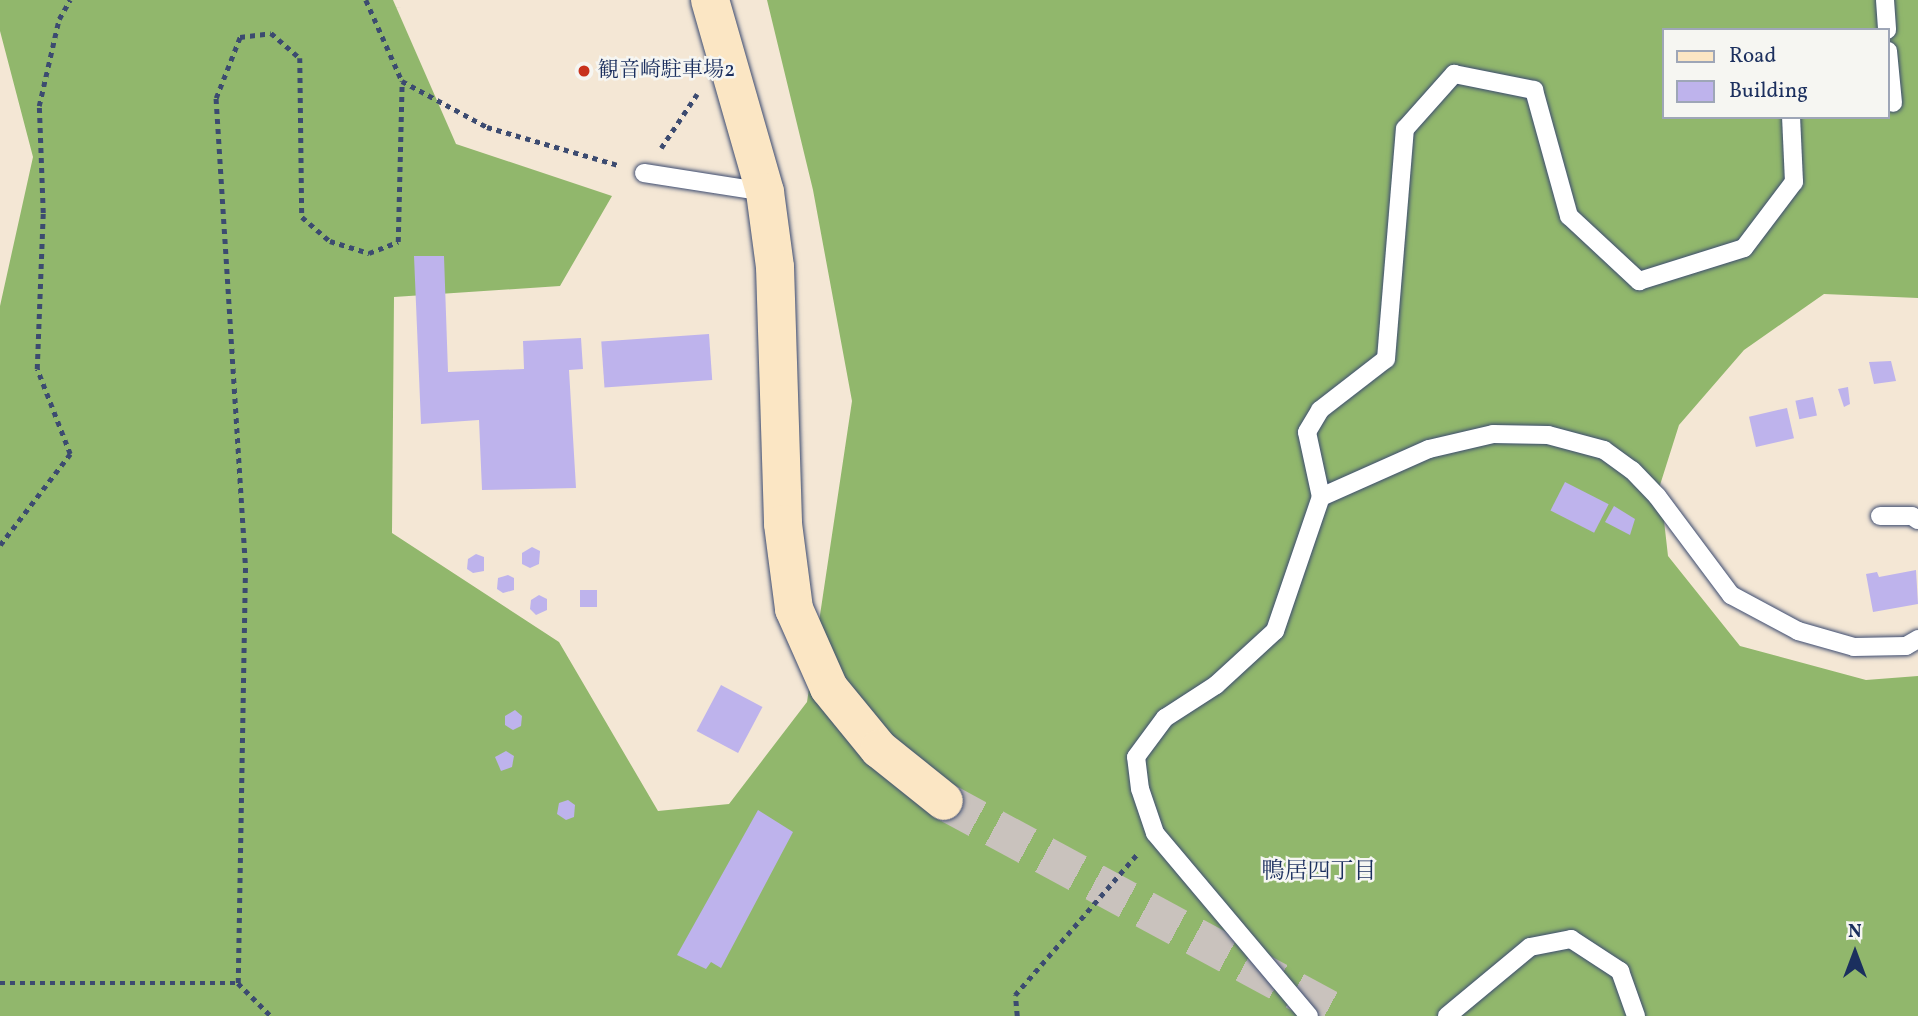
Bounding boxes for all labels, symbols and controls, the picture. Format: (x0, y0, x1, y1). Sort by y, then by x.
legend (1662, 28, 1890, 119)
text: Road (1729, 42, 1776, 71)
place label: 観音崎駐車場2 (598, 58, 735, 84)
marker: 観音崎駐車場2 (576, 63, 592, 79)
text: Building (1729, 77, 1808, 106)
district label: 鴨居四丁目 (1262, 858, 1376, 886)
north arrow (1820, 918, 1890, 988)
text: N (1848, 919, 1862, 945)

